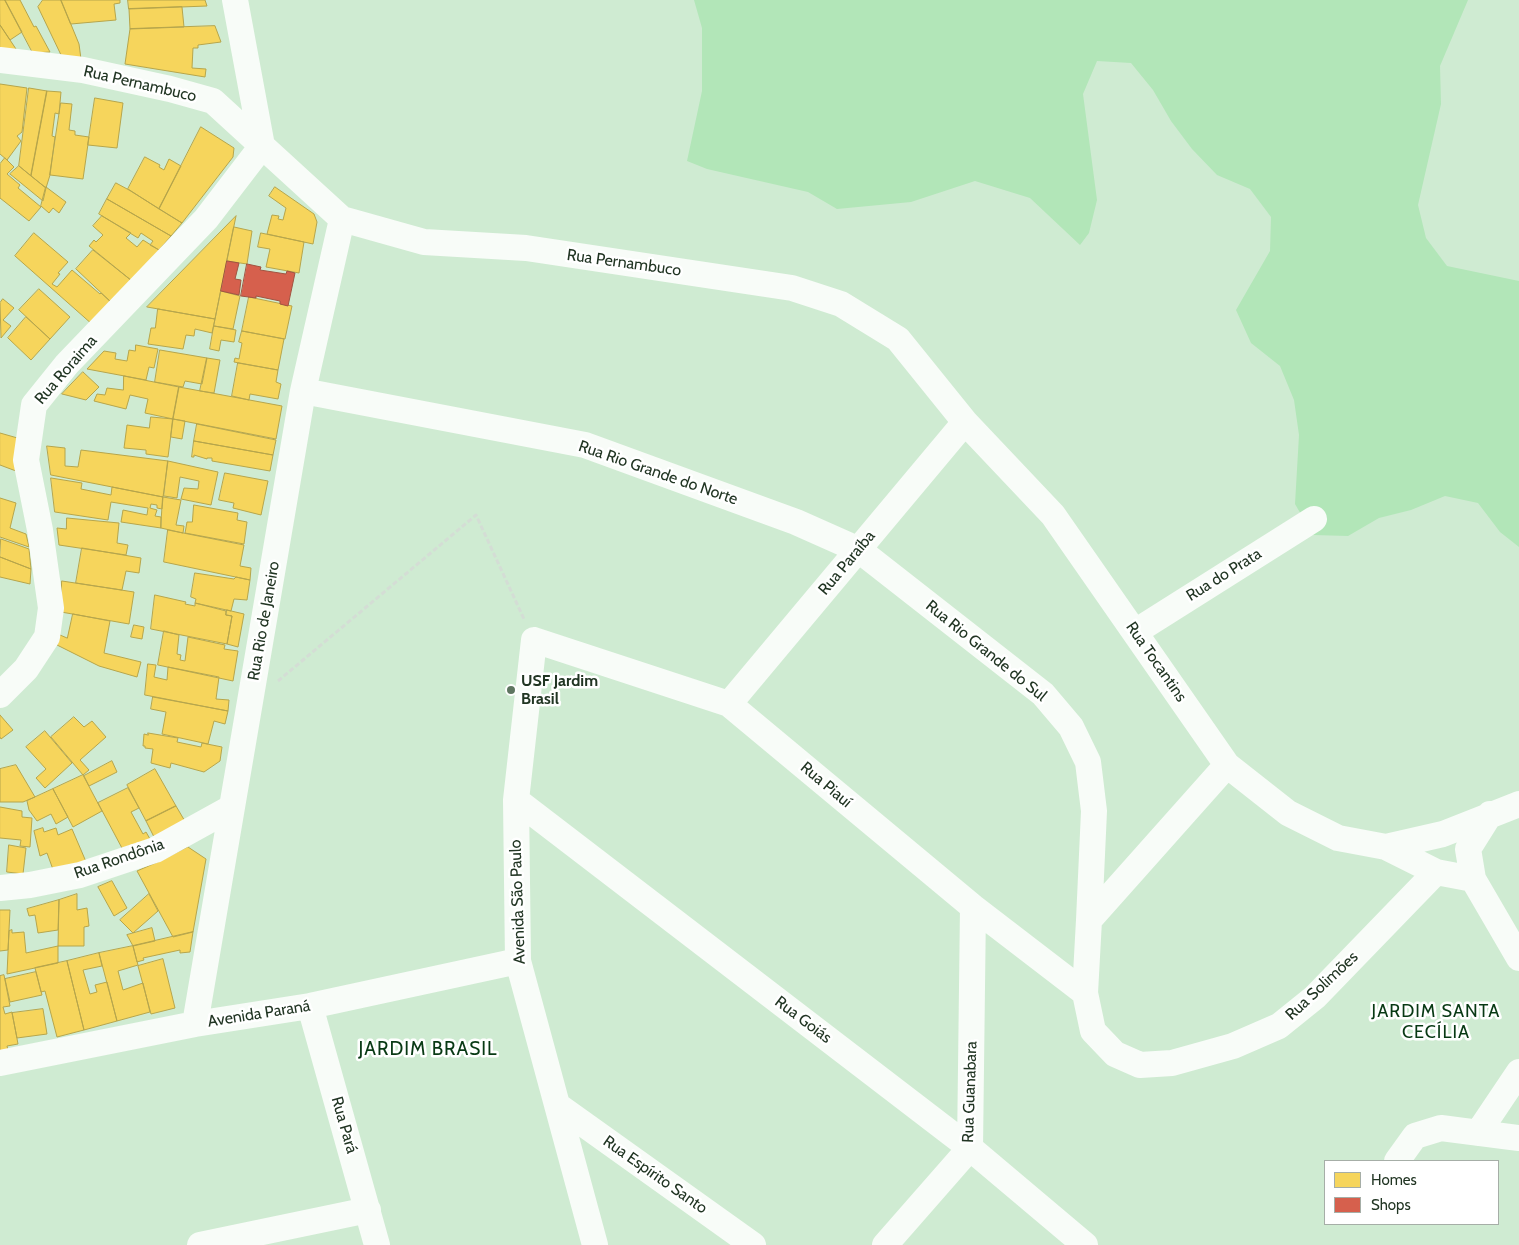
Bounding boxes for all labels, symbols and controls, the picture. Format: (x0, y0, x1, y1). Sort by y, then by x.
street label: Rua Pernambuco (82, 62, 198, 106)
street label: Rua Pernambuco (566, 245, 682, 281)
street label: Rua Roraima (31, 332, 101, 408)
street label: Rua Rio Grande do Norte (576, 437, 740, 509)
street label: Rua Paraíba (814, 527, 880, 599)
street label: Rua do Prata (1183, 544, 1265, 606)
street label: Rua Rio de Janeiro (244, 560, 284, 682)
street label: Rua Rio Grande do Sul (922, 596, 1050, 706)
street label: Rua Tocantins (1121, 618, 1191, 706)
place label: USF Jardim Brasil (521, 671, 598, 709)
marker: USF Jardim Brasil (505, 684, 517, 696)
street label: Rua Piauí (796, 758, 856, 812)
street label: Rua Rondônia (71, 835, 167, 883)
street label: Avenida São Paulo (506, 839, 530, 965)
street label: Rua Solimões (1282, 948, 1362, 1024)
street label: Rua Goiás (771, 992, 835, 1048)
street label: Avenida Paraná (206, 996, 312, 1032)
district label: JARDIM SANTA CECÍLIA (1370, 1001, 1502, 1044)
district label: JARDIM BRASIL (357, 1038, 499, 1060)
street label: Rua Guanabara (959, 1041, 981, 1143)
street label: Rua Pará (327, 1094, 361, 1156)
street label: Rua Espírito Santo (599, 1132, 711, 1218)
legend (1324, 1160, 1499, 1225)
text: Homes (1371, 1171, 1417, 1189)
text: Shops (1371, 1196, 1411, 1214)

